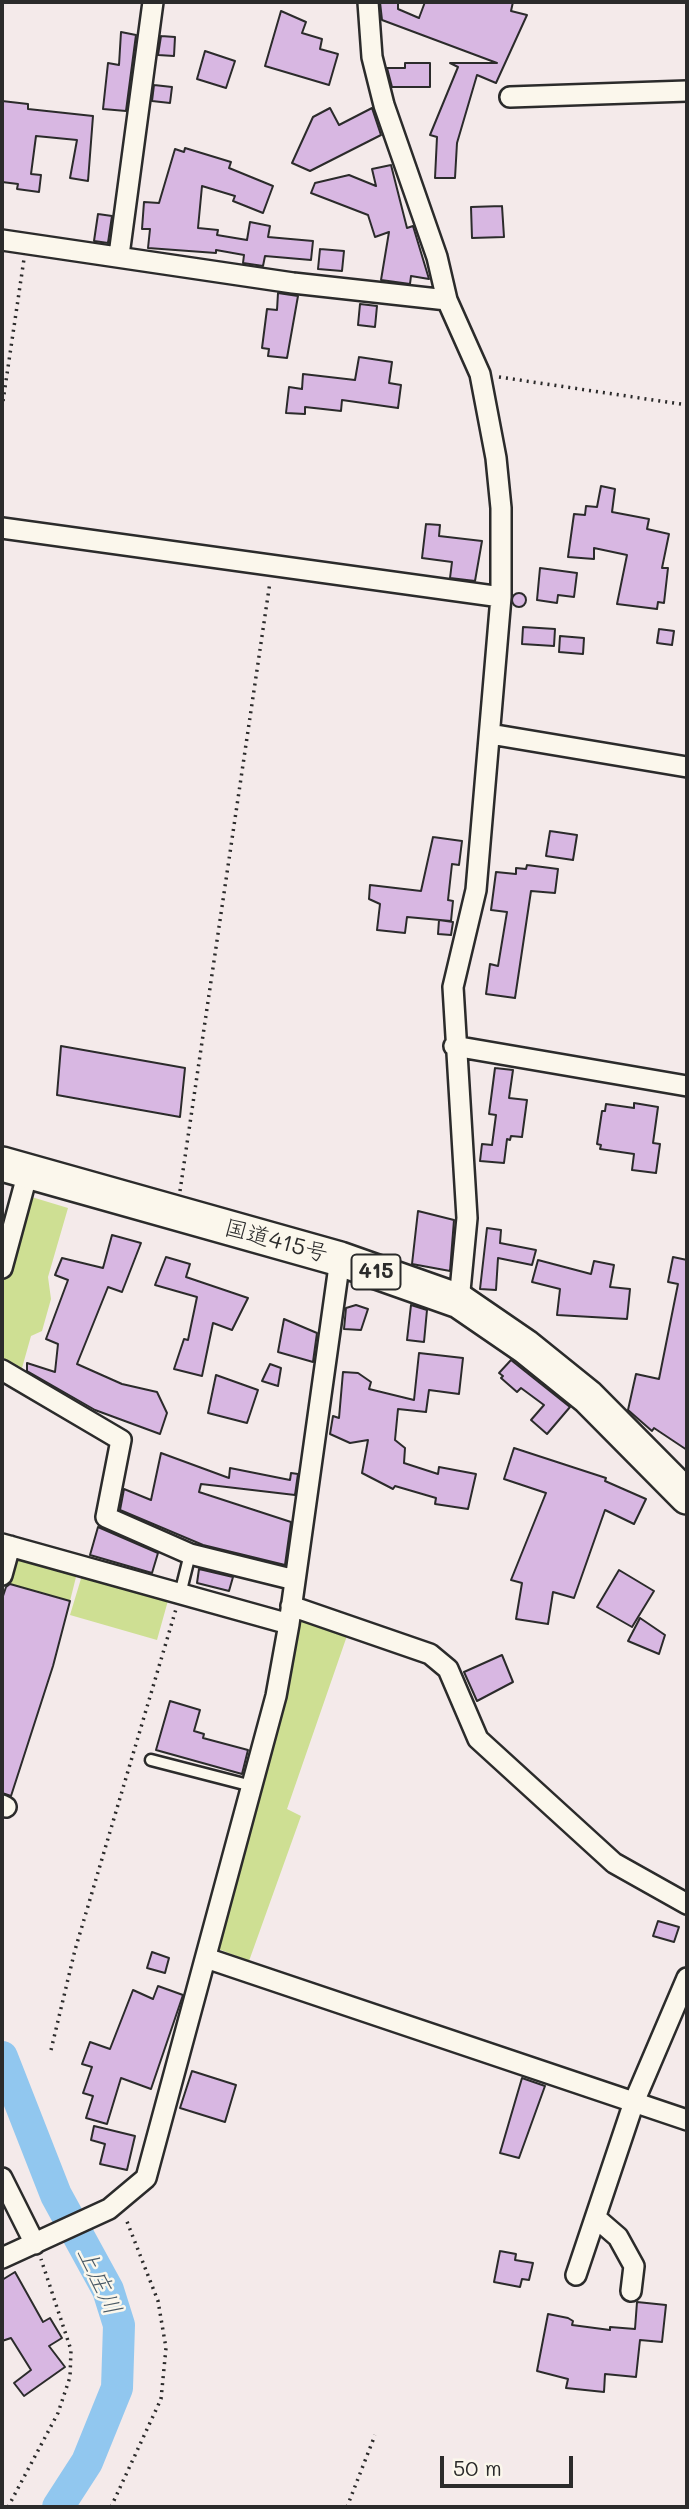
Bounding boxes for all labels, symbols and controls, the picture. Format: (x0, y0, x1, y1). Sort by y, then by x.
street label: 国道415号 (221, 1214, 331, 1268)
road number: 415 (352, 1254, 400, 1290)
water label: 上庄川 (71, 2242, 127, 2320)
scale bar (444, 2442, 577, 2486)
text: 50 m (453, 2454, 502, 2481)

